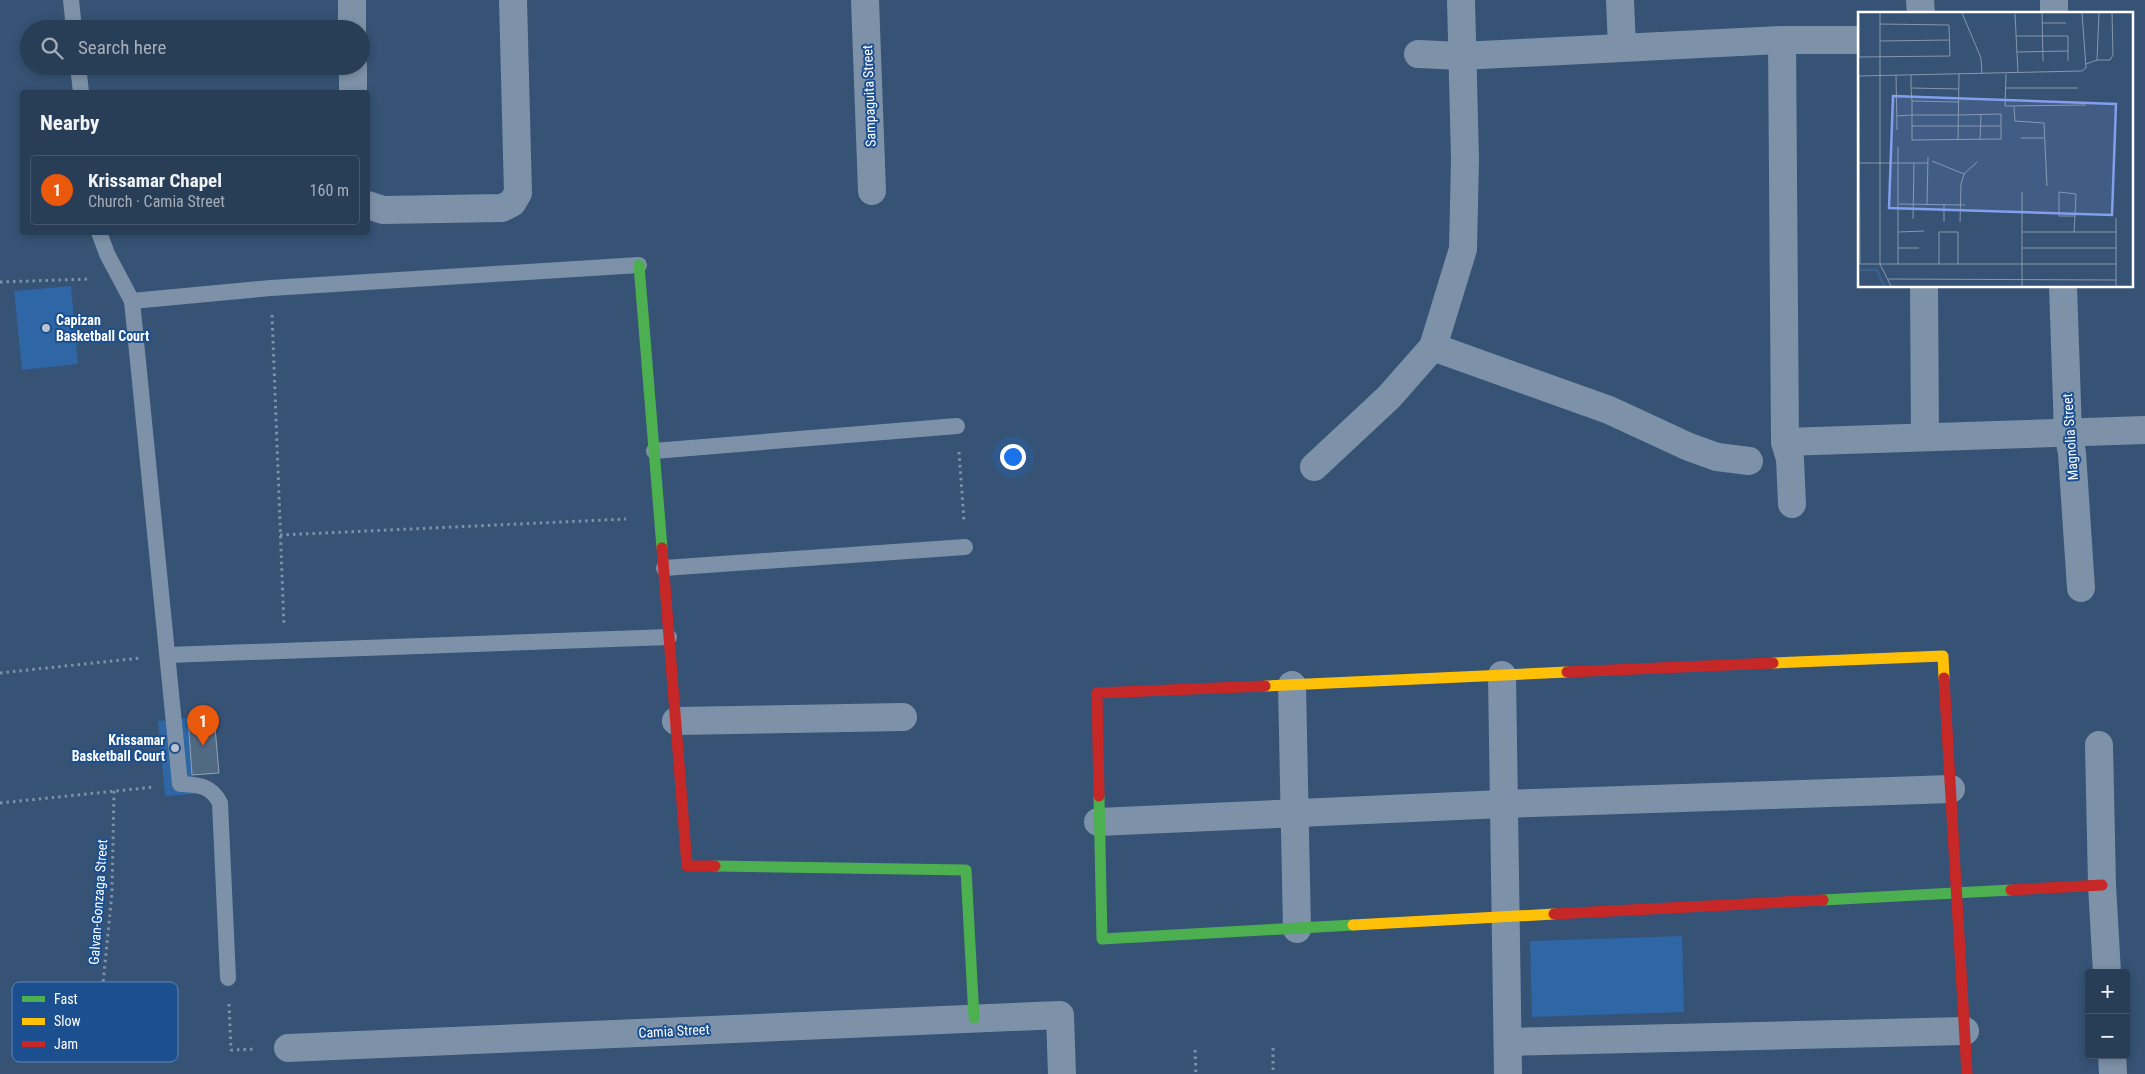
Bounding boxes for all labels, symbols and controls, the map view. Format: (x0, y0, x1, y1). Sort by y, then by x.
inset map (1858, 12, 2132, 288)
search box (20, 20, 370, 75)
icon: search (38, 34, 66, 62)
text: Search here (78, 36, 166, 59)
street label: Sampaguita Street (859, 45, 879, 147)
text: Nearby (40, 111, 99, 135)
text: Krissamar Chapel (88, 169, 222, 192)
text: 1 (53, 181, 61, 200)
text: 160 m (310, 181, 349, 200)
text: Church · Camia Street (88, 192, 225, 211)
place label: Capizan Basketball Court (56, 312, 149, 344)
marker: Capizan Basketball Court (40, 322, 52, 334)
street label: Magnolia Street (2059, 393, 2081, 481)
your location (1000, 444, 1026, 470)
pin: 1 (187, 705, 219, 746)
place label: Krissamar Basketball Court (72, 732, 165, 764)
marker: Krissamar Basketball Court (169, 742, 181, 754)
street label: Galvan-Gonzaga Street (86, 839, 110, 965)
map controls (2085, 969, 2130, 1059)
button: + (2085, 969, 2130, 1014)
legend (12, 982, 178, 1062)
text: Fast (54, 991, 78, 1007)
text: Slow (54, 1013, 81, 1029)
button: − (2085, 1014, 2130, 1059)
street label: Camia Street (638, 1021, 710, 1041)
text: Jam (54, 1036, 78, 1052)

